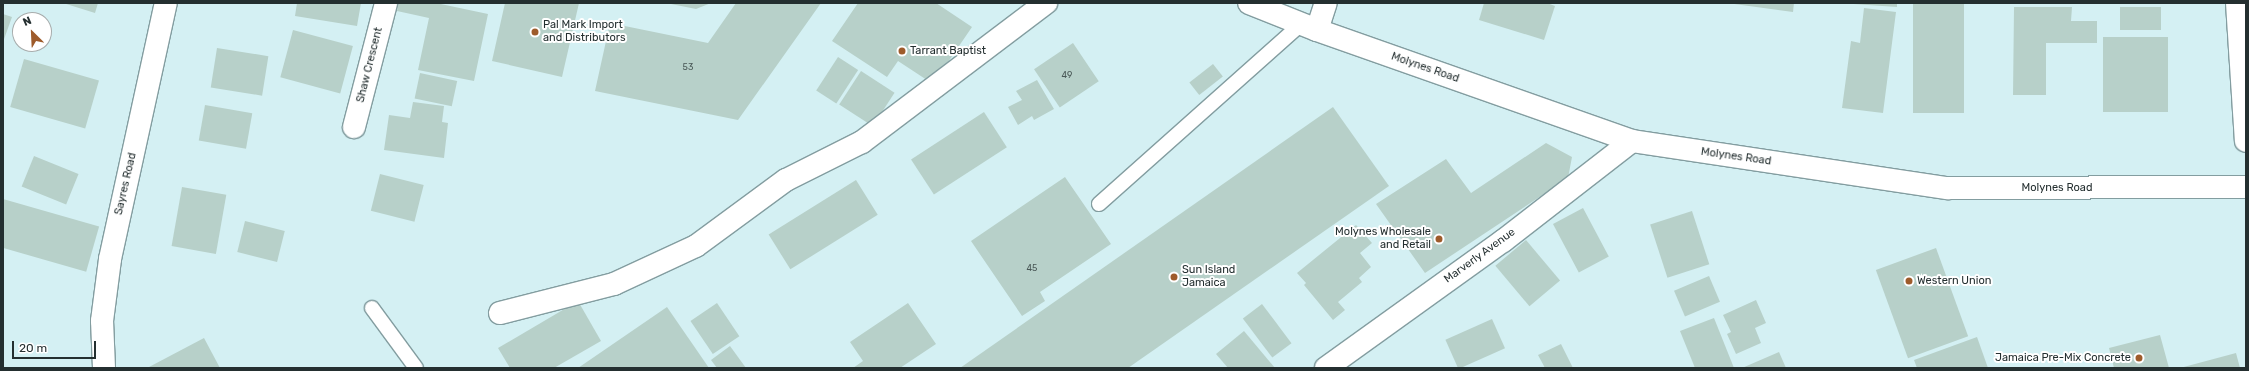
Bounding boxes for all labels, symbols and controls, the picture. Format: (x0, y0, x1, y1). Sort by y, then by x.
north arrow (12, 12, 52, 52)
text: N (21, 14, 34, 29)
place label: Pal Mark Import and Distributors (543, 19, 626, 45)
street label: Shaw Crescent (354, 26, 386, 104)
marker: Pal Mark Import and Distributors (530, 27, 540, 37)
place label: Tarrant Baptist (910, 44, 986, 58)
marker: Tarrant Baptist (897, 46, 907, 56)
street label: Molynes Road (1389, 50, 1461, 86)
house number: 53 (683, 62, 693, 72)
house number: 49 (1062, 70, 1072, 80)
street label: Molynes Road (1700, 146, 1772, 168)
street label: Sayres Road (112, 152, 140, 216)
street label: Molynes Road (2022, 181, 2092, 195)
place label: Molynes Wholesale and Retail (1335, 226, 1431, 252)
street label: Marverly Avenue (1442, 226, 1518, 286)
marker: Molynes Wholesale and Retail (1434, 234, 1444, 244)
house number: 45 (1027, 263, 1037, 273)
place label: Sun Island Jamaica (1182, 264, 1235, 290)
marker: Sun Island Jamaica (1169, 272, 1179, 282)
place label: Western Union (1917, 274, 1991, 288)
marker: Western Union (1904, 276, 1914, 286)
scale bar (14, 333, 98, 359)
text: 20 m (19, 341, 47, 355)
place label: Jamaica Pre-Mix Concrete (1995, 351, 2131, 365)
marker: Jamaica Pre-Mix Concrete (2134, 353, 2144, 363)

